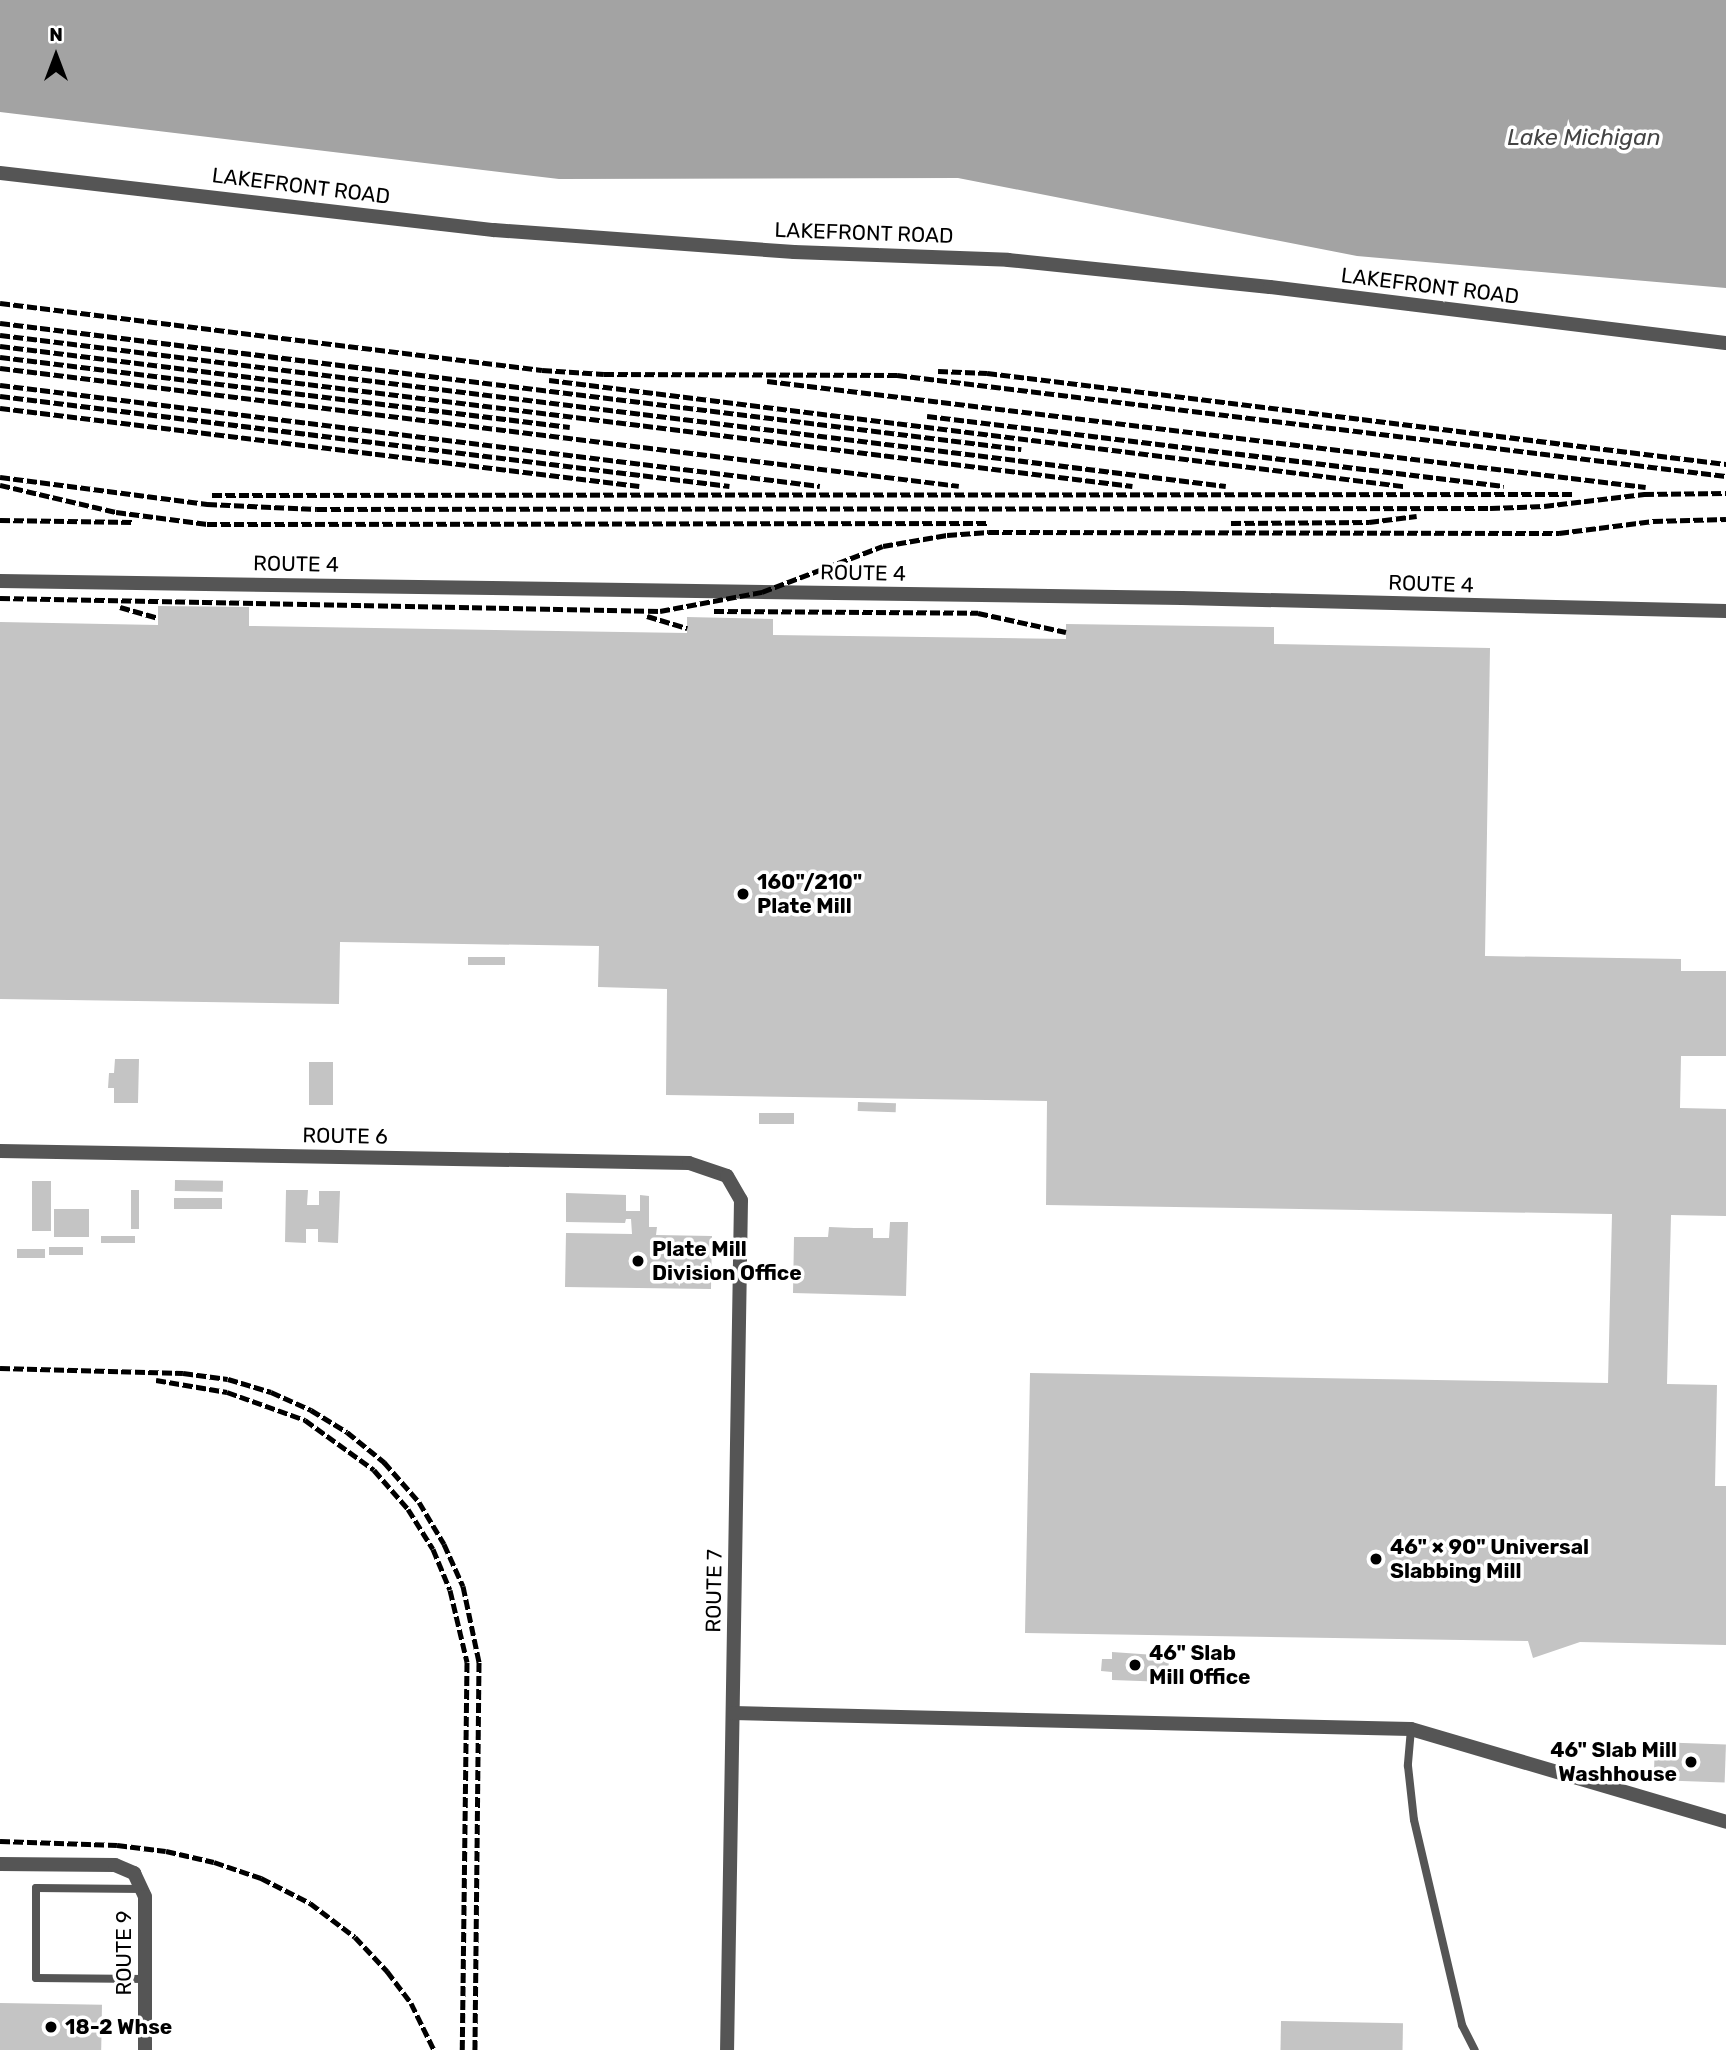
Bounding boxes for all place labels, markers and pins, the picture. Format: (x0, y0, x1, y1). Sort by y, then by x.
place label: 160"/210" Plate Mill (757, 869, 862, 919)
marker: 160"/210" Plate Mill (735, 886, 751, 902)
place label: Plate Mill Division Office (652, 1236, 802, 1286)
marker: Plate Mill Division Office (630, 1253, 646, 1269)
place label: 46" × 90" Universal Slabbing Mill (1390, 1534, 1589, 1584)
marker: 46" × 90" Universal Slabbing Mill (1368, 1551, 1384, 1567)
place label: 46" Slab Mill Office (1149, 1640, 1251, 1690)
marker: 46" Slab Mill Office (1127, 1657, 1143, 1673)
place label: 46" Slab Mill Washhouse (1550, 1737, 1677, 1787)
marker: 46" Slab Mill Washhouse (1683, 1754, 1699, 1770)
place label: 18-2 Whse (65, 2014, 172, 2040)
marker: 18-2 Whse (43, 2019, 59, 2035)

